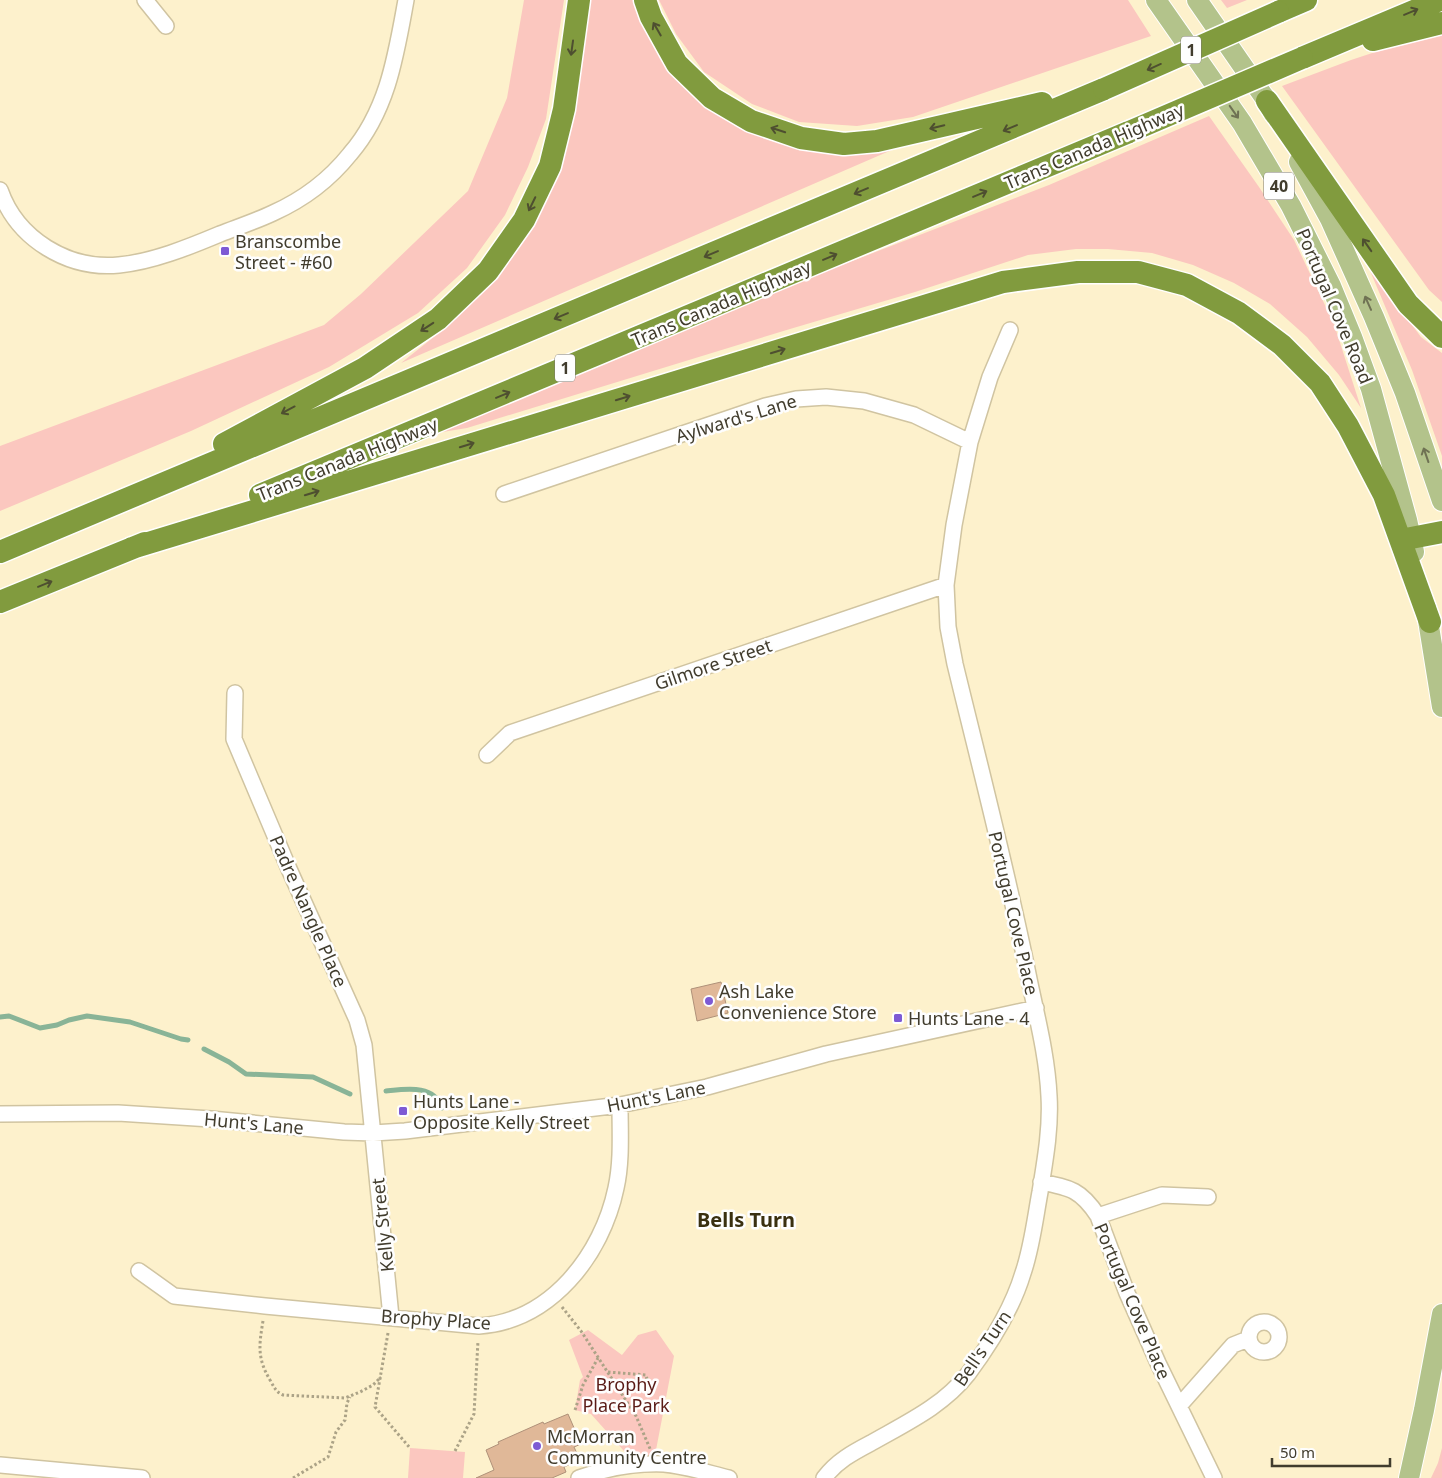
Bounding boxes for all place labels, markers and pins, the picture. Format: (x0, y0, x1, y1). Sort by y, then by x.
place label: Branscombe Street - #60 (235, 229, 341, 274)
marker: Branscombe Street - #60 (219, 245, 231, 257)
place label: Ash Lake Convenience Store (719, 979, 877, 1024)
marker: Ash Lake Convenience Store (703, 995, 715, 1007)
place label: Hunts Lane - 4 (908, 1006, 1030, 1030)
marker: Hunts Lane - 4 (892, 1012, 904, 1024)
place label: Hunts Lane - Opposite Kelly Street (413, 1089, 590, 1134)
marker: Hunts Lane - Opposite Kelly Street (397, 1105, 409, 1117)
place label: McMorran Community Centre (547, 1424, 707, 1469)
marker: McMorran Community Centre (531, 1440, 543, 1452)

